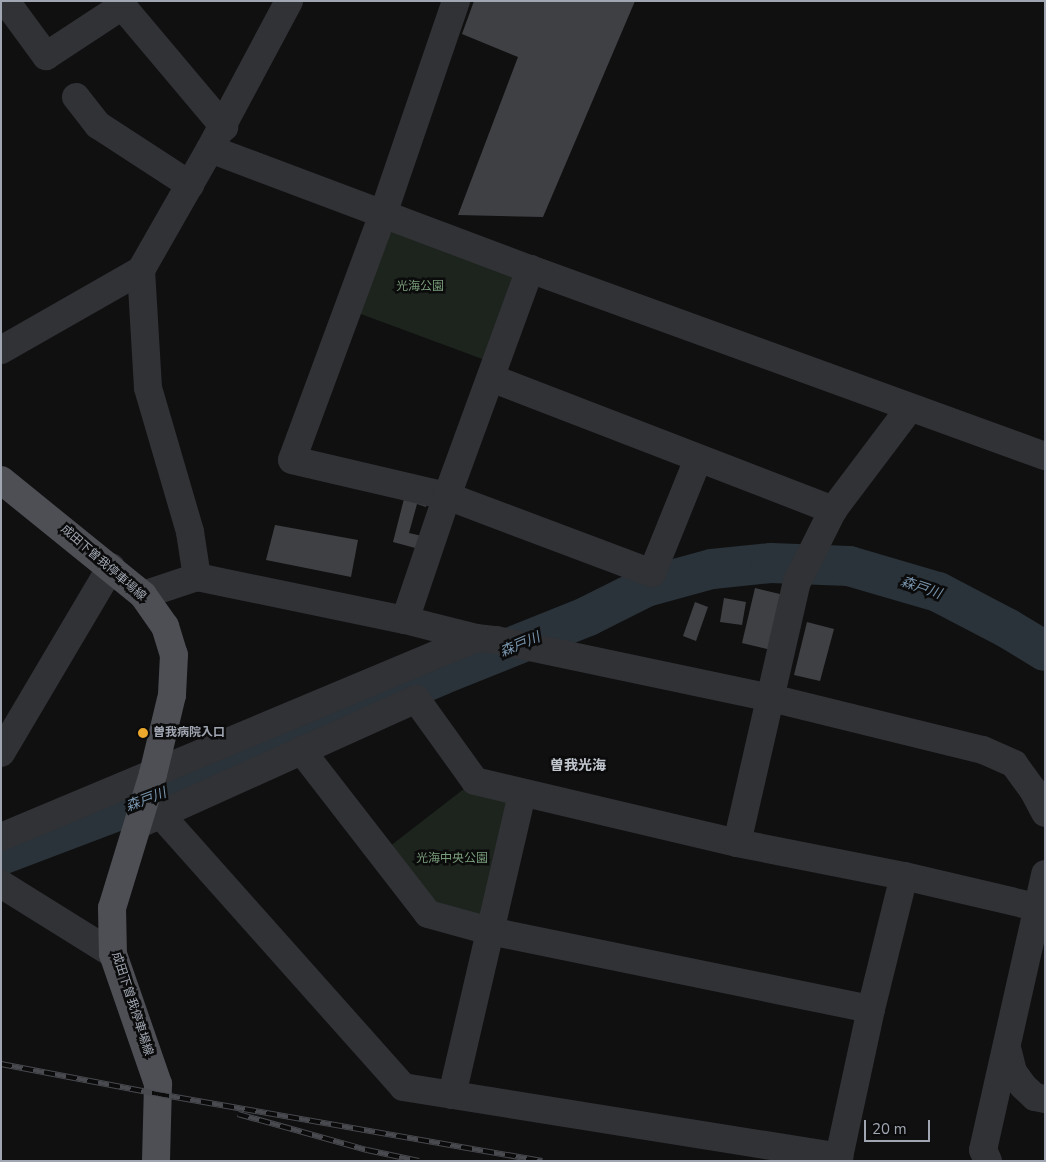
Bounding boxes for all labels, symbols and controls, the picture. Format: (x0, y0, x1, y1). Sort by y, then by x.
park label: 光海公園 (396, 280, 444, 294)
street label: 成田下曽我停車場線 (58, 522, 148, 604)
water label: 森戸川 (898, 573, 944, 603)
water label: 森戸川 (497, 629, 543, 661)
place label: 曽我病院入口 (153, 726, 225, 740)
marker: 曽我病院入口 (137, 727, 149, 739)
district label: 曽我光海 (550, 758, 606, 774)
water label: 森戸川 (123, 785, 169, 815)
park label: 光海中央公園 (416, 852, 488, 866)
street label: 成田下曽我停車場線 (108, 950, 156, 1058)
scale bar (866, 1110, 932, 1142)
text: 20 m (872, 1119, 907, 1139)

